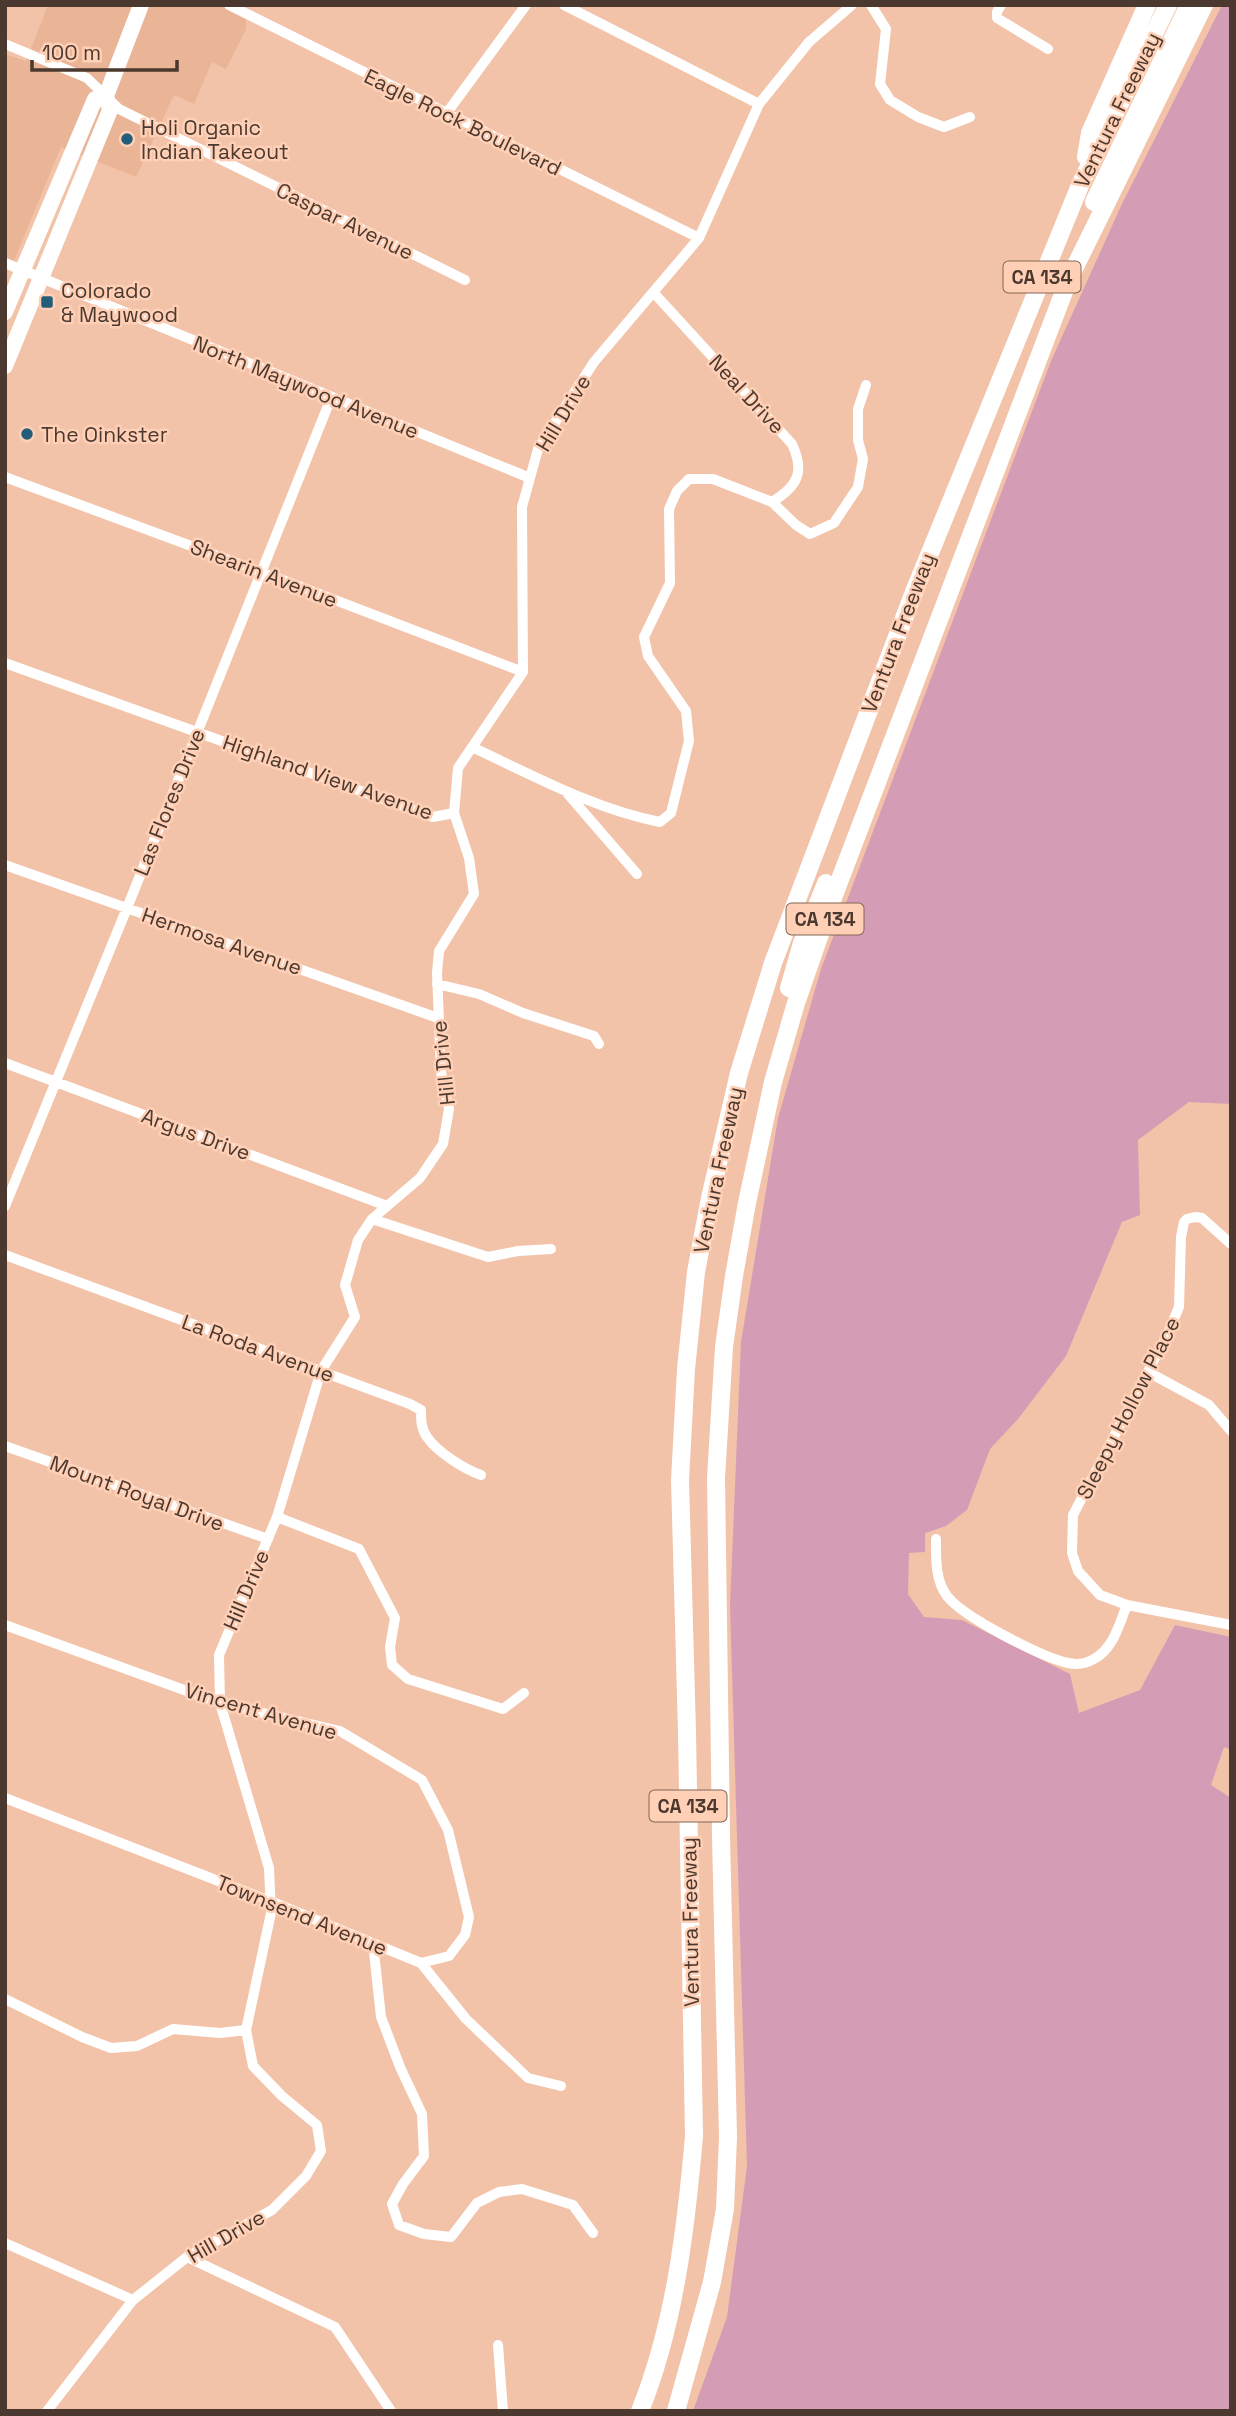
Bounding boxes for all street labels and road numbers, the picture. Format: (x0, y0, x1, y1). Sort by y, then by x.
street label: Ventura Freeway (1068, 28, 1166, 192)
street label: Eagle Rock Boulevard (360, 62, 566, 182)
street label: Caspar Avenue (272, 176, 418, 266)
road number: CA 134 (1004, 262, 1080, 292)
street label: North Maywood Avenue (189, 329, 423, 445)
street label: Neal Drive (703, 348, 791, 440)
street label: Hill Drive (530, 370, 596, 456)
street label: Shearin Avenue (187, 533, 341, 613)
street label: Ventura Freeway (855, 549, 941, 717)
street label: Las Flores Drive (127, 725, 211, 879)
street label: Highland View Avenue (219, 728, 437, 826)
street label: Hermosa Avenue (138, 901, 306, 981)
road number: CA 134 (786, 903, 864, 934)
street label: Hill Drive (425, 1019, 461, 1107)
street label: Ventura Freeway (687, 1084, 749, 1256)
street label: Argus Drive (138, 1102, 254, 1166)
street label: La Roda Avenue (178, 1308, 338, 1388)
street label: Sleepy Hollow Place (1070, 1312, 1186, 1504)
street label: Mount Royal Drive (46, 1449, 228, 1537)
street label: Hill Drive (217, 1546, 275, 1634)
street label: Vincent Avenue (182, 1676, 340, 1746)
road number: CA 134 (650, 1790, 726, 1822)
street label: Ventura Freeway (675, 1837, 705, 2007)
street label: Townsend Avenue (213, 1868, 391, 1962)
street label: Hill Drive (182, 2203, 270, 2269)

